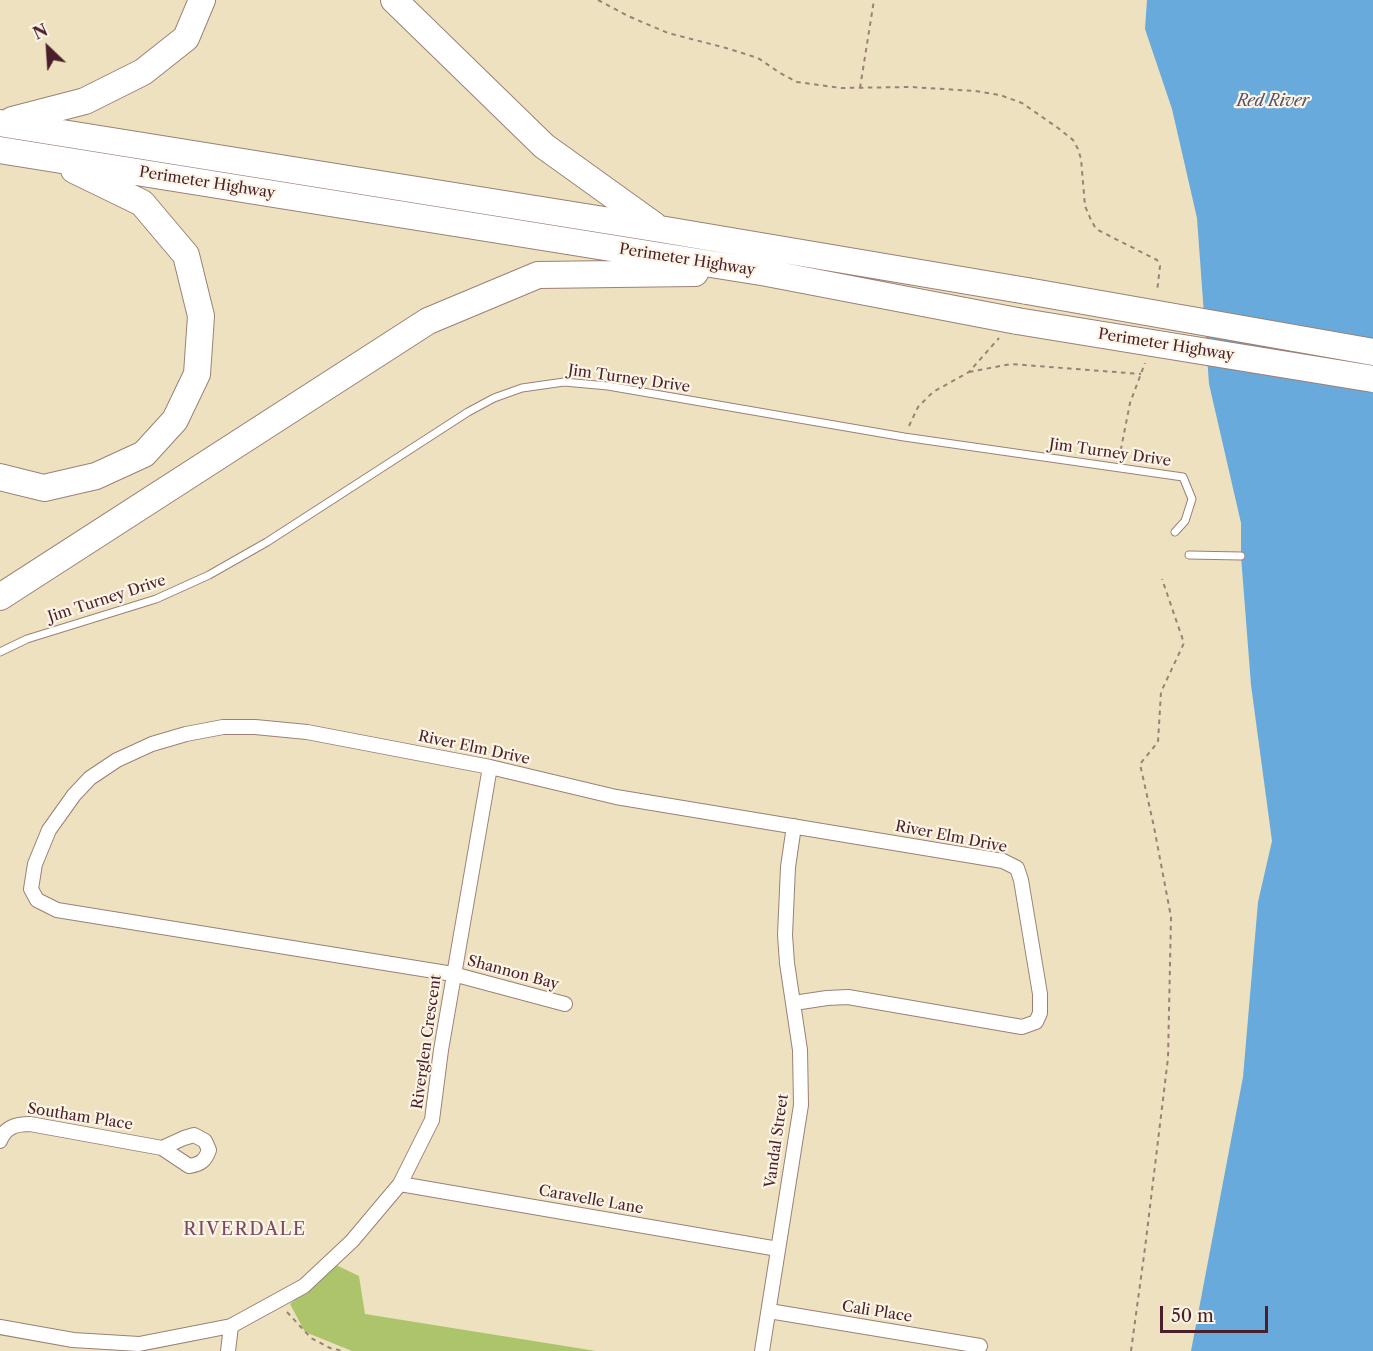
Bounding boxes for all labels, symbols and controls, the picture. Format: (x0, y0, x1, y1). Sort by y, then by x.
north arrow (18, 18, 78, 78)
text: N (30, 20, 51, 44)
water label: Red River (1237, 91, 1309, 111)
street label: Perimeter Highway (138, 163, 276, 203)
street label: Perimeter Highway (618, 240, 756, 280)
street label: Perimeter Highway (1097, 325, 1235, 365)
street label: Jim Turney Drive (567, 362, 691, 396)
street label: Jim Turney Drive (1048, 436, 1172, 470)
street label: Jim Turney Drive (46, 571, 168, 627)
street label: River Elm Drive (417, 727, 531, 769)
street label: River Elm Drive (894, 817, 1008, 857)
street label: Shannon Bay (465, 952, 561, 994)
street label: Riverglen Crescent (409, 974, 445, 1110)
street label: Vandal Street (761, 1093, 793, 1189)
street label: Southam Place (26, 1100, 134, 1134)
street label: Caravelle Lane (537, 1182, 645, 1218)
district label: RIVERDALE (183, 1219, 307, 1241)
scale bar (1163, 1294, 1271, 1332)
street label: Cali Place (841, 1298, 913, 1326)
text: 50 m (1171, 1305, 1214, 1327)

